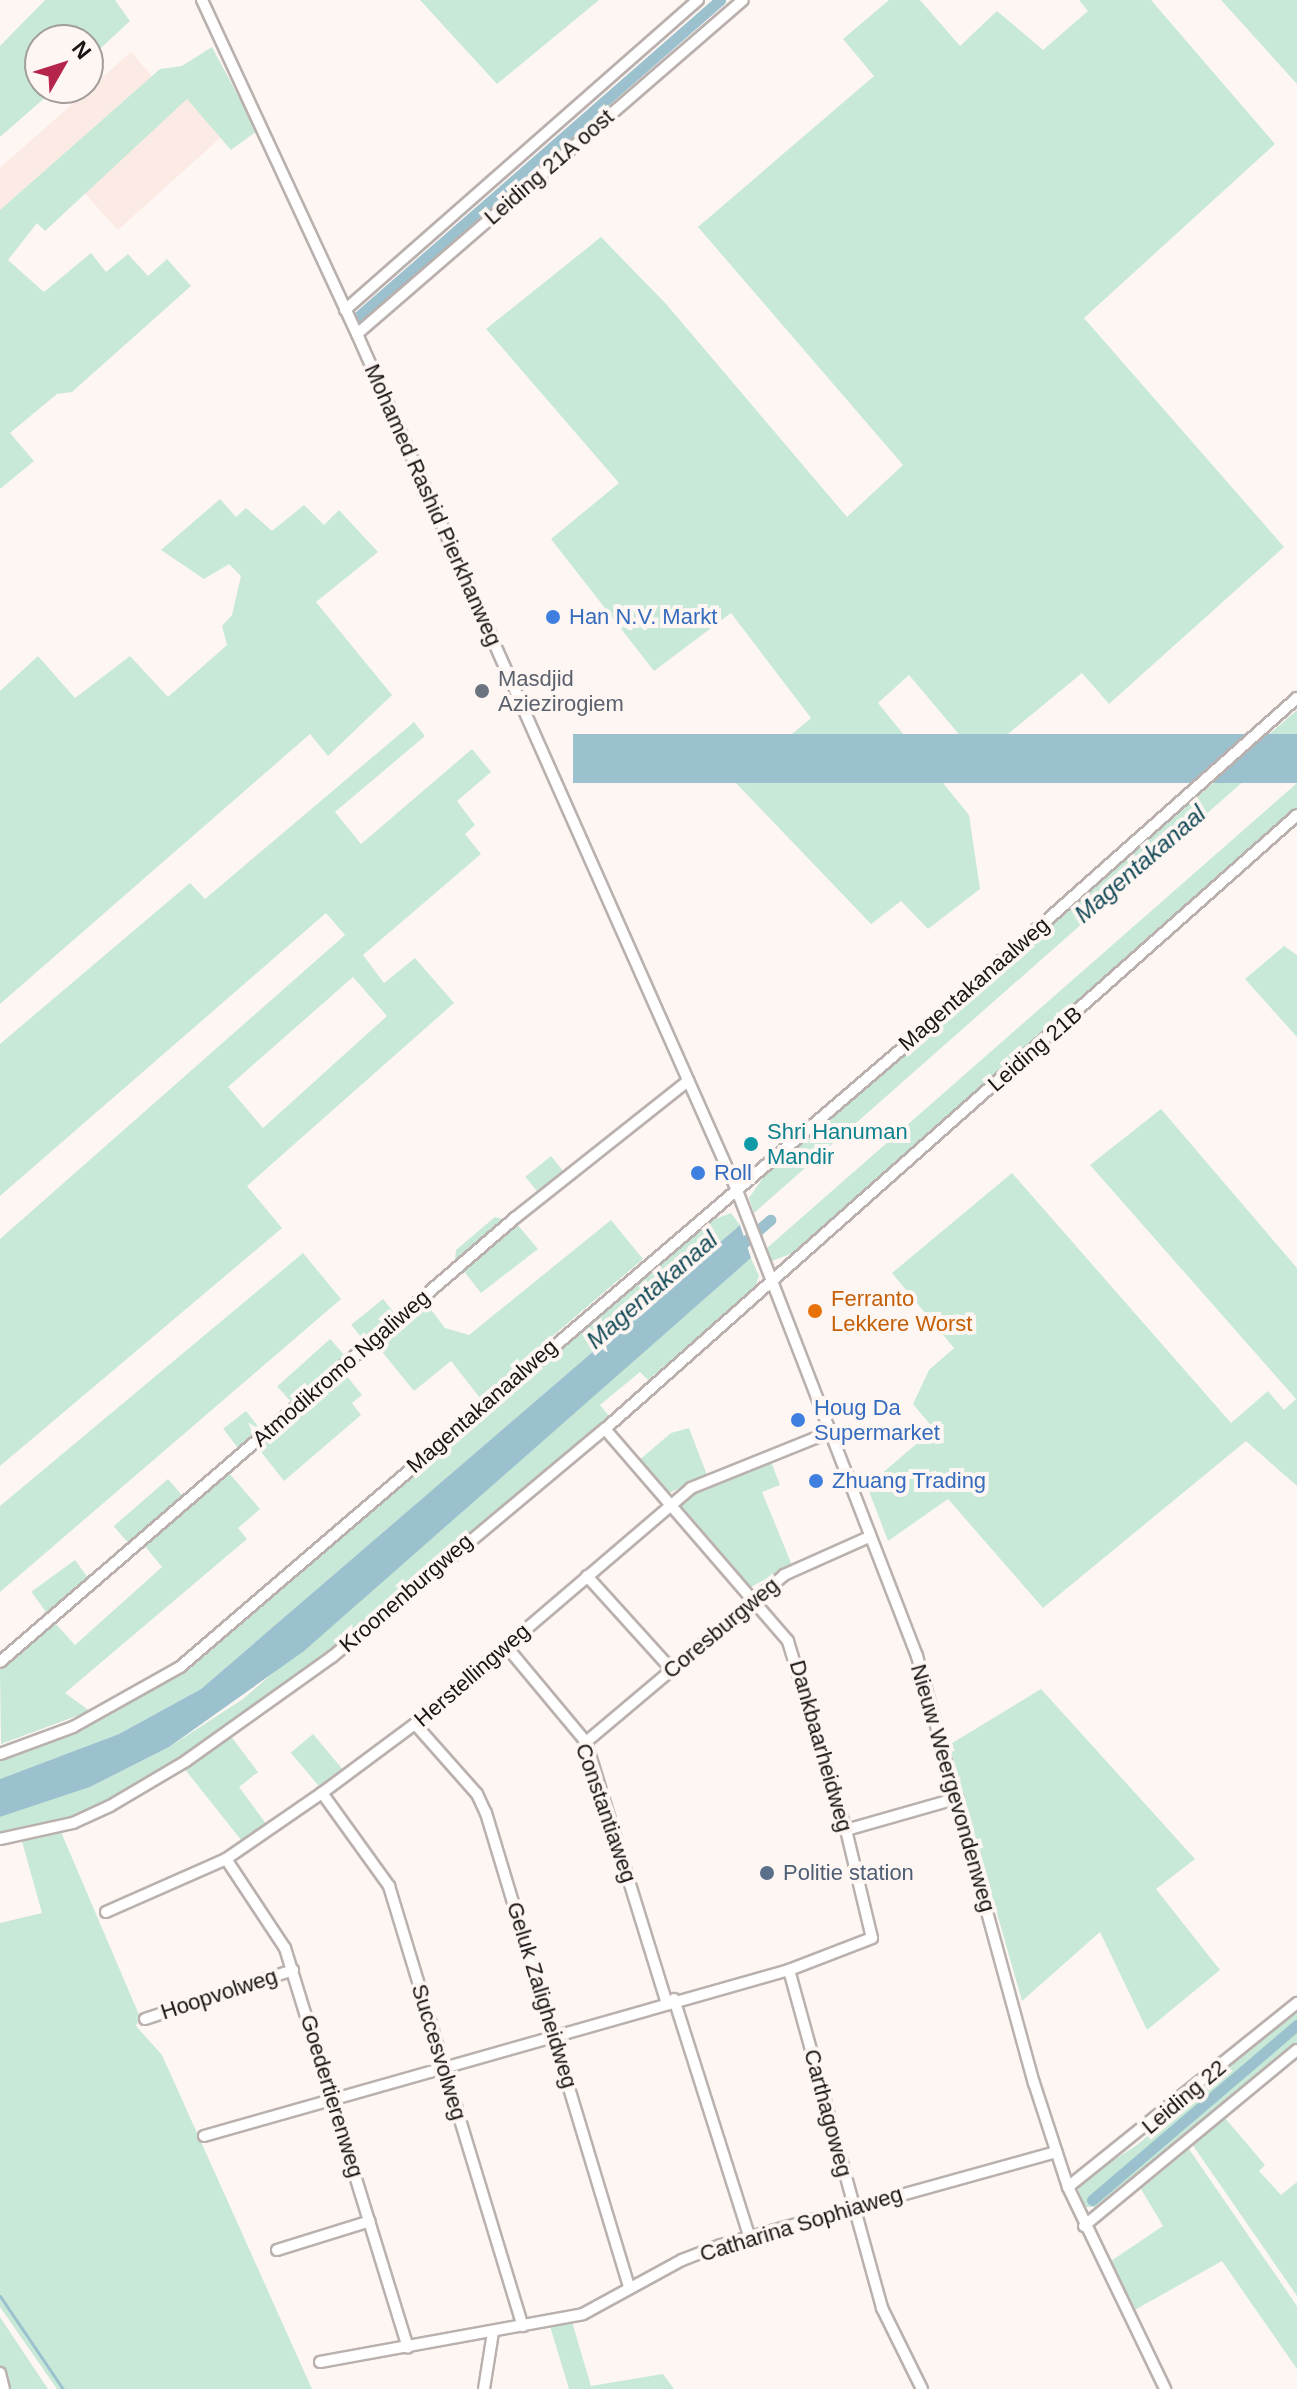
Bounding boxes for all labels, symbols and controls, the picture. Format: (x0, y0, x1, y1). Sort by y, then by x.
north arrow (24, 24, 104, 104)
text: N (67, 36, 96, 64)
street label: Leiding 21A oost (478, 103, 620, 231)
street label: Mohamed Rashid Pierkhanweg (359, 360, 507, 650)
place label: Han N.V. Markt (569, 604, 717, 630)
marker: Han N.V. Markt (544, 608, 562, 626)
place label: Masdjid Aziezirogiem (498, 665, 624, 716)
marker: Masdjid Aziezirogiem (473, 682, 491, 700)
water label: Magentakanaal (1069, 799, 1211, 929)
street label: Magentakanaalweg (893, 911, 1055, 1057)
street label: Leiding 21B (982, 1001, 1088, 1097)
place label: Shri Hanuman Mandir (767, 1118, 908, 1170)
marker: Shri Hanuman Mandir (742, 1135, 760, 1153)
place label: Roll (714, 1160, 752, 1186)
marker: Roll (689, 1164, 707, 1182)
water label: Magentakanaal (581, 1225, 723, 1355)
street label: Atmodikromo Ngaliweg (247, 1284, 435, 1452)
place label: Ferranto Lekkere Worst (831, 1285, 972, 1336)
marker: Ferranto Lekkere Worst (806, 1302, 824, 1320)
street label: Magentakanaalweg (401, 1333, 563, 1479)
place label: Houg Da Supermarket (814, 1394, 940, 1446)
marker: Houg Da Supermarket (789, 1411, 807, 1429)
place label: Zhuang Trading (832, 1468, 987, 1494)
marker: Zhuang Trading (807, 1472, 825, 1490)
street label: Kroonenburgweg (334, 1528, 478, 1658)
street label: Coresburgweg (658, 1572, 784, 1684)
street label: Herstellingweg (409, 1618, 535, 1732)
street label: Dankbaarheidweg (784, 1657, 858, 1835)
street label: Nieuw Weergevondenweg (905, 1661, 1001, 1915)
street label: Constantiaweg (570, 1740, 642, 1886)
place label: Politie station (783, 1860, 914, 1886)
marker: Politie station (758, 1864, 776, 1882)
street label: Geluk Zaligheidweg (501, 1899, 583, 2091)
street label: Hoopvolweg (157, 1963, 281, 2025)
street label: Succesvolweg (406, 1981, 472, 2123)
street label: Goedertierenweg (295, 2011, 369, 2181)
street label: Carthagoweg (798, 2046, 858, 2180)
street label: Leiding 22 (1137, 2054, 1231, 2140)
street label: Catharina Sophiaweg (697, 2181, 905, 2267)

